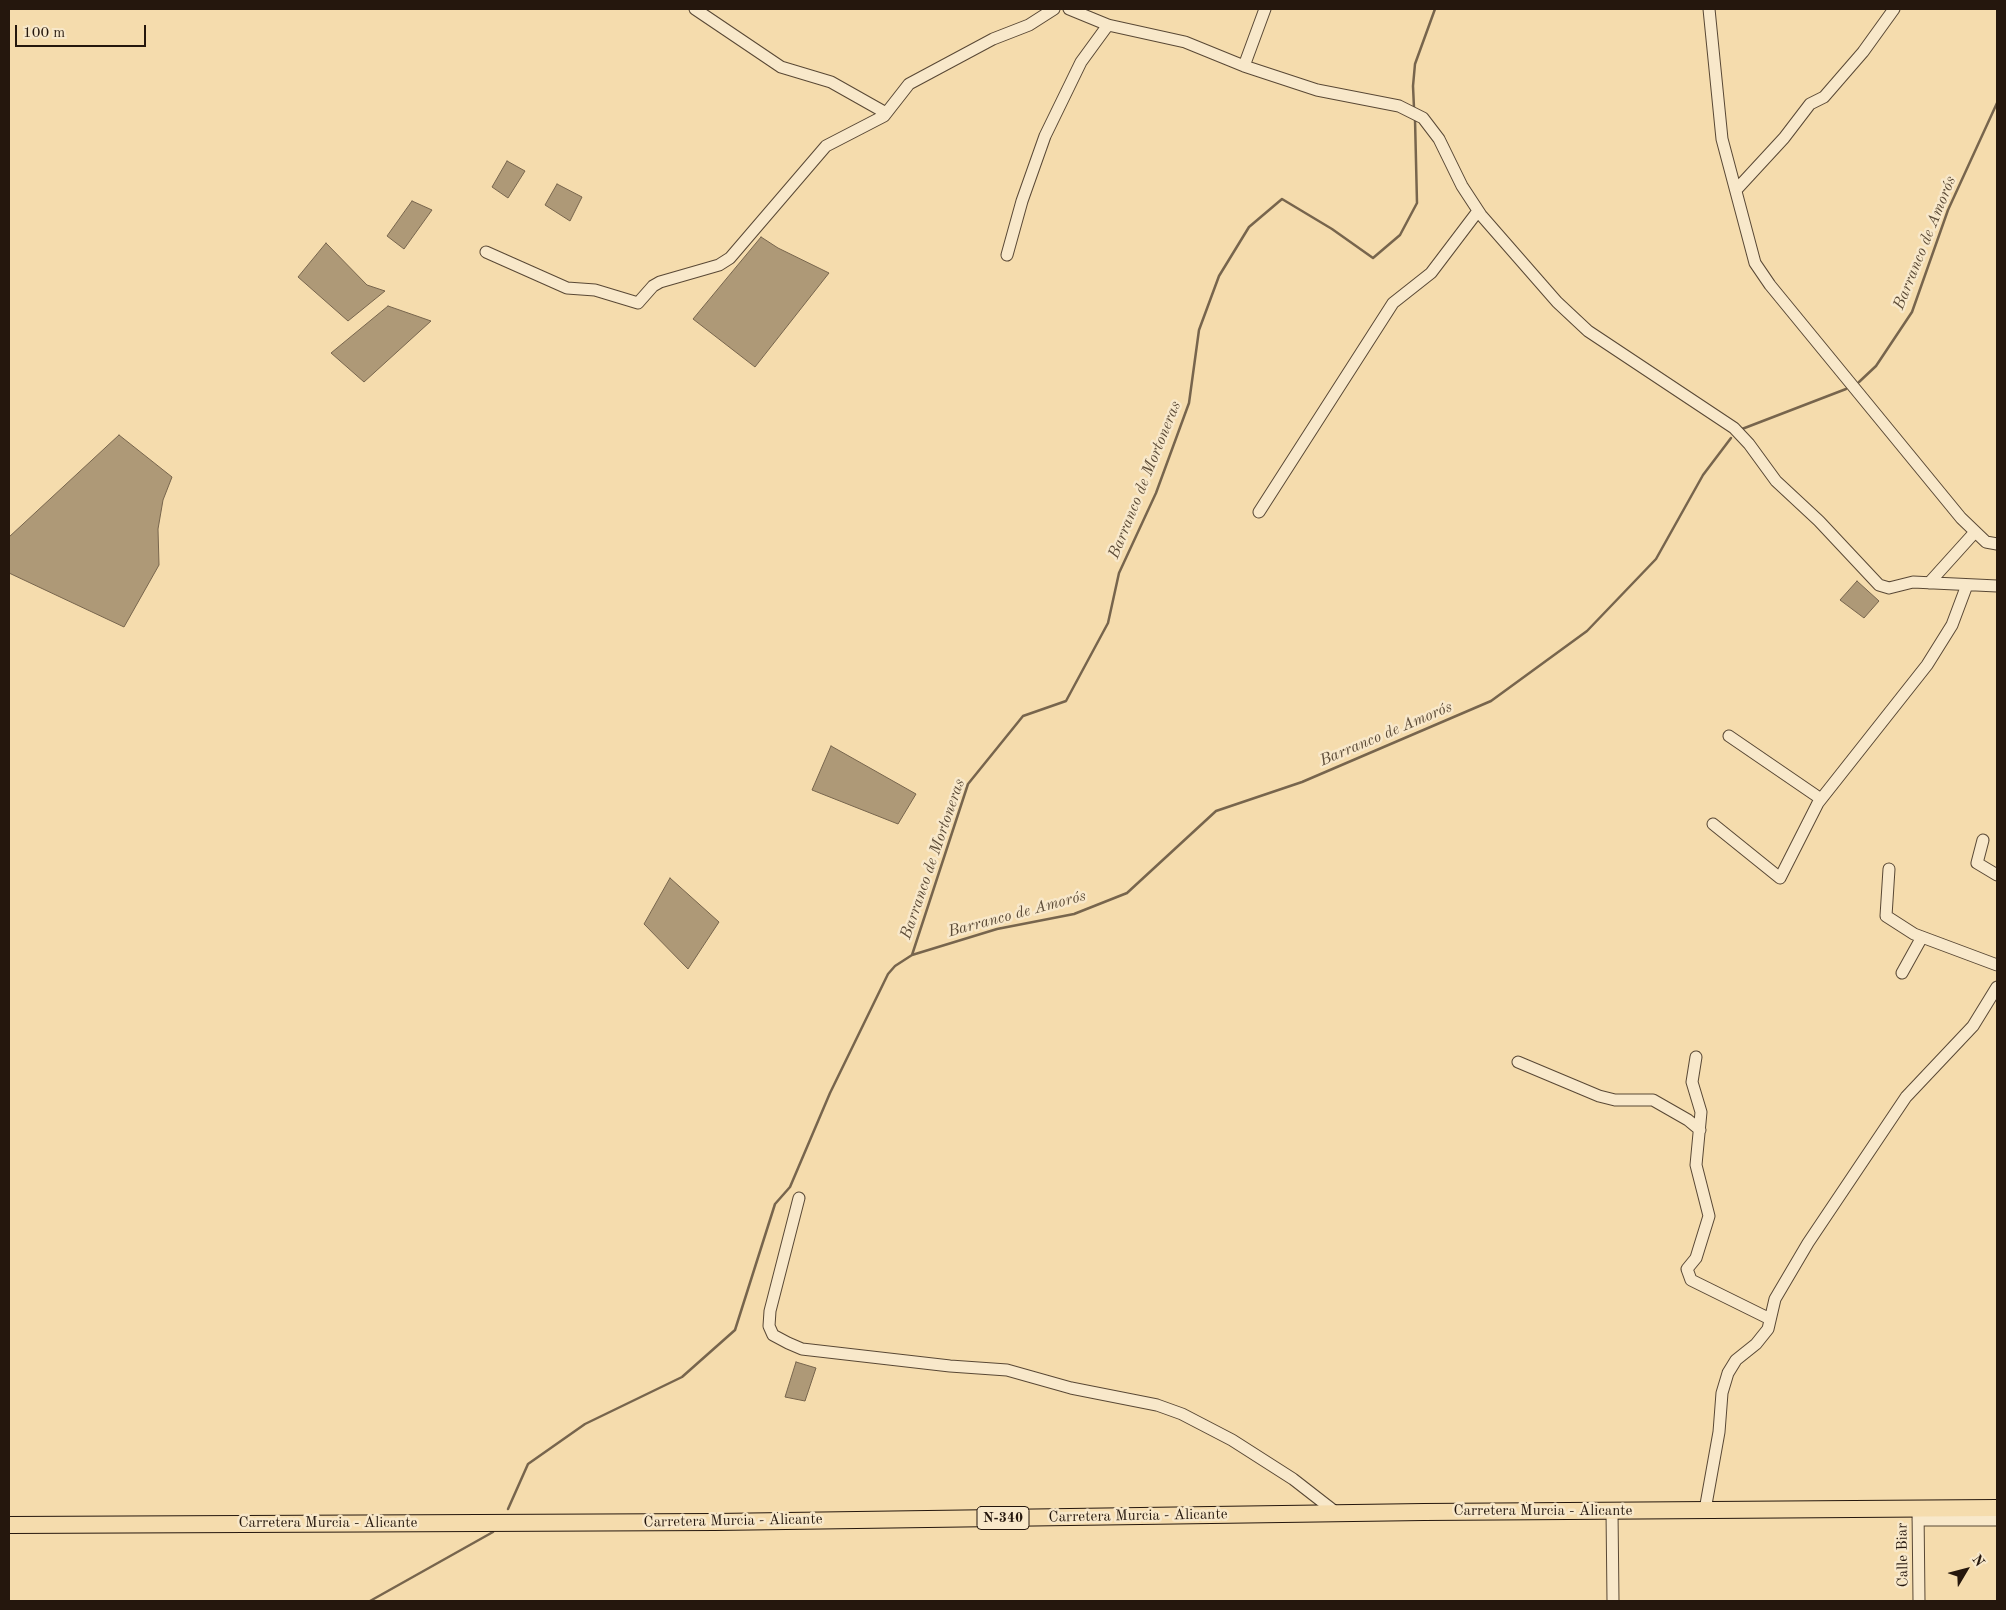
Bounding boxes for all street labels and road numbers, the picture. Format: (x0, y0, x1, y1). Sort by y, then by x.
street label: Carretera Murcia - Alicante (1453, 1502, 1633, 1520)
street label: Carretera Murcia - Alicante (1048, 1505, 1228, 1527)
road number: N-340 (977, 1506, 1029, 1530)
street label: Carretera Murcia - Alicante (643, 1510, 823, 1532)
street label: Carretera Murcia - Alicante (238, 1514, 418, 1532)
street label: Calle Biar (1893, 1523, 1913, 1587)

